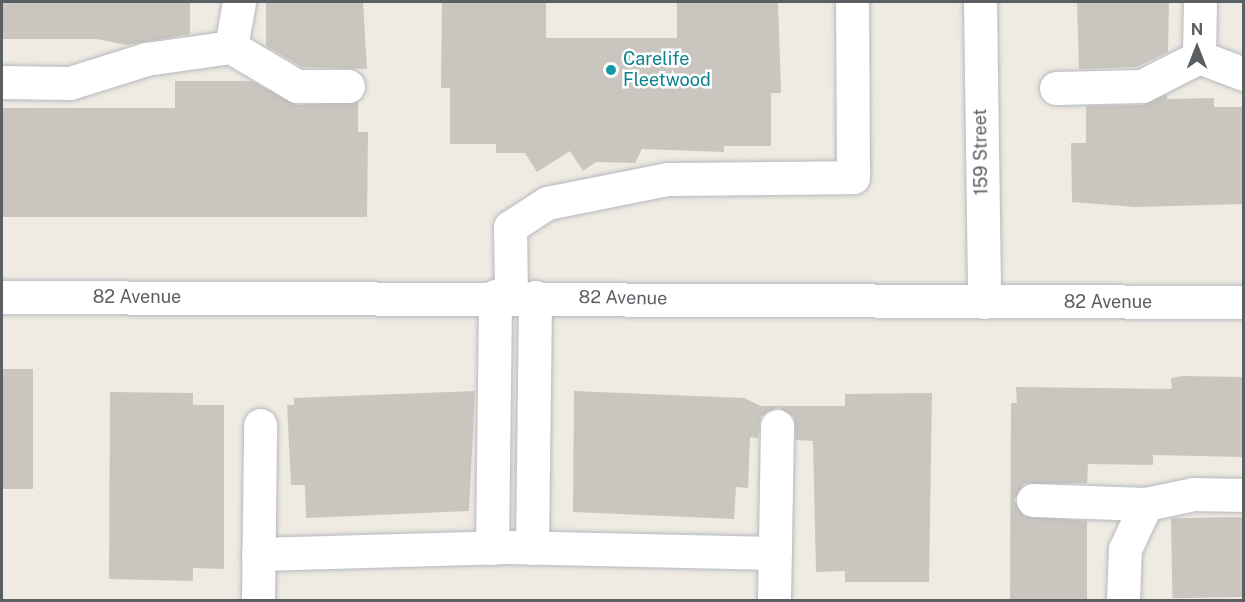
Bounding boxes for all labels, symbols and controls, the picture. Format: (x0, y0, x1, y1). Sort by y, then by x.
north arrow (1167, 18, 1227, 78)
text: N (1191, 20, 1203, 39)
place label: Carelife Fleetwood (623, 49, 711, 92)
marker: Carelife Fleetwood (604, 63, 618, 77)
street label: 159 Street (969, 108, 993, 196)
street label: 82 Avenue (93, 286, 181, 308)
street label: 82 Avenue (579, 286, 667, 310)
street label: 82 Avenue (1064, 291, 1152, 313)

